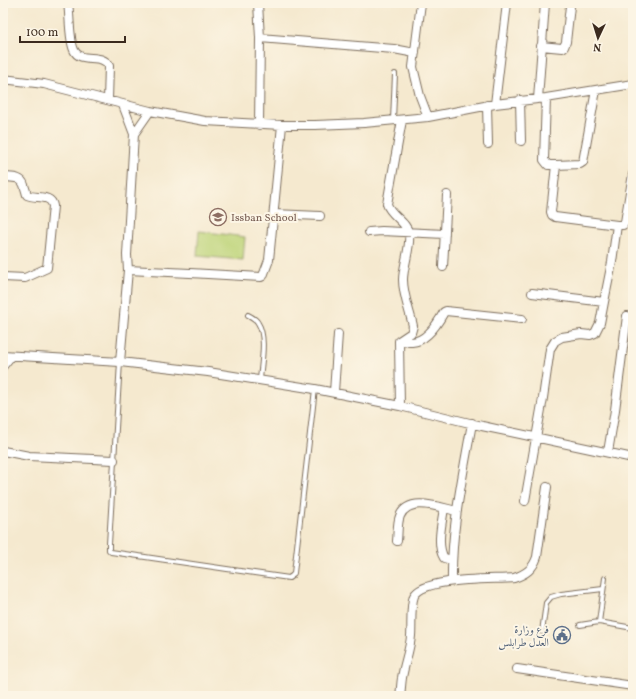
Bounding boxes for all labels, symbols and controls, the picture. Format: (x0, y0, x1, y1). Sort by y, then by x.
scale bar (20, 18, 125, 44)
north arrow (578, 18, 618, 58)
text: 100 m (26, 25, 59, 41)
text: N (593, 39, 602, 54)
school or university icon: Issban School (208, 207, 228, 227)
place label: Issban School (231, 211, 297, 226)
place label: فرع وزارة العدل طرابلس (498, 623, 549, 651)
public building icon: فرع وزارة العدل طرابلس (552, 625, 572, 645)

